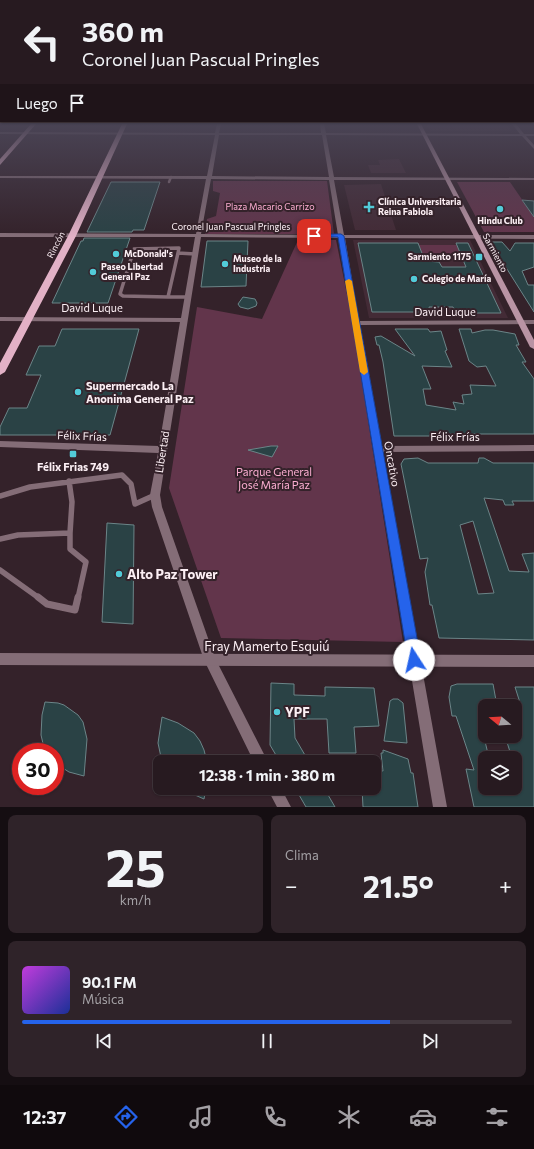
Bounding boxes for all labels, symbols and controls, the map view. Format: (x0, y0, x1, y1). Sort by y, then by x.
text: 360 m (82, 14, 164, 48)
icon: left (16, 16, 68, 68)
text: Coronel Juan Pascual Pringles (82, 48, 320, 70)
icon: arrive (66, 92, 88, 114)
text: Luego (16, 94, 58, 112)
place label: Clínica Universitaria Reina Fabiola (378, 196, 461, 217)
park label: Plaza Macario Carrizo (225, 201, 315, 212)
marker: Clínica Universitaria Reina Fabiola (363, 201, 375, 213)
marker: Hindu Club (495, 204, 505, 214)
place label: Hindu Club (477, 215, 523, 226)
pin (297, 219, 331, 253)
street label: Coronel Juan Pascual Pringles (172, 221, 290, 232)
icon: arrive (303, 225, 325, 247)
street label: Rincón (44, 230, 67, 260)
street label: Sarmiento (481, 231, 510, 274)
place label: McDonald's (124, 248, 173, 259)
marker: McDonald's (111, 249, 121, 259)
place label: Sarmiento 1175 (408, 251, 471, 262)
marker: Sarmiento 1175 (474, 252, 484, 262)
place label: Museo de la Industria (233, 253, 282, 274)
marker: Museo de la Industria (220, 259, 230, 269)
place label: Paseo Libertad General Paz (101, 261, 163, 282)
marker: Paseo Libertad General Paz (88, 267, 98, 277)
place label: Colegio de María (422, 273, 492, 284)
marker: Colegio de María (409, 274, 419, 284)
street label: David Luque (61, 301, 123, 314)
street label: David Luque (414, 305, 476, 318)
place label: Supermercado La Anonima General Paz (86, 379, 194, 405)
marker: Supermercado La Anonima General Paz (73, 387, 83, 397)
street label: Félix Frías (57, 428, 107, 443)
street label: Libertad (152, 430, 171, 474)
street label: Félix Frías (430, 430, 480, 443)
street label: Oncativo (382, 440, 403, 488)
marker: Félix Frias 749 (68, 449, 78, 459)
place label: Félix Frias 749 (37, 460, 109, 473)
park label: Parque General José María Paz (236, 465, 312, 492)
place label: Alto Paz Tower (127, 566, 218, 582)
marker: Alto Paz Tower (114, 569, 124, 579)
street label: Fray Mamerto Esquiú (204, 638, 330, 654)
position arrow (393, 639, 435, 681)
north arrow (478, 699, 522, 743)
map controls (478, 699, 522, 795)
place label: YPF (285, 704, 310, 720)
marker: YPF (272, 707, 282, 717)
speed limit sign: 30 (12, 743, 64, 795)
button: layers (478, 751, 522, 795)
text: 12:38 · 1 min · 380 m (199, 766, 335, 784)
text: 25 (106, 834, 165, 898)
text: Clima (285, 847, 319, 863)
text: 21.5° (363, 867, 434, 904)
text: − (285, 872, 298, 899)
text: + (499, 872, 512, 899)
text: km/h (120, 892, 151, 908)
text: 90.1 FM (82, 973, 137, 991)
text: Música (82, 991, 124, 1007)
icon: previous (93, 1030, 115, 1052)
icon: pause (256, 1030, 278, 1052)
icon: next (419, 1030, 441, 1052)
icon: directions (112, 1103, 140, 1131)
icon: music (187, 1103, 215, 1131)
icon: phone (261, 1103, 289, 1131)
icon: climate (335, 1103, 363, 1131)
icon: car (409, 1103, 437, 1131)
icon: filters (483, 1103, 511, 1131)
text: 12:37 (23, 1106, 66, 1128)

